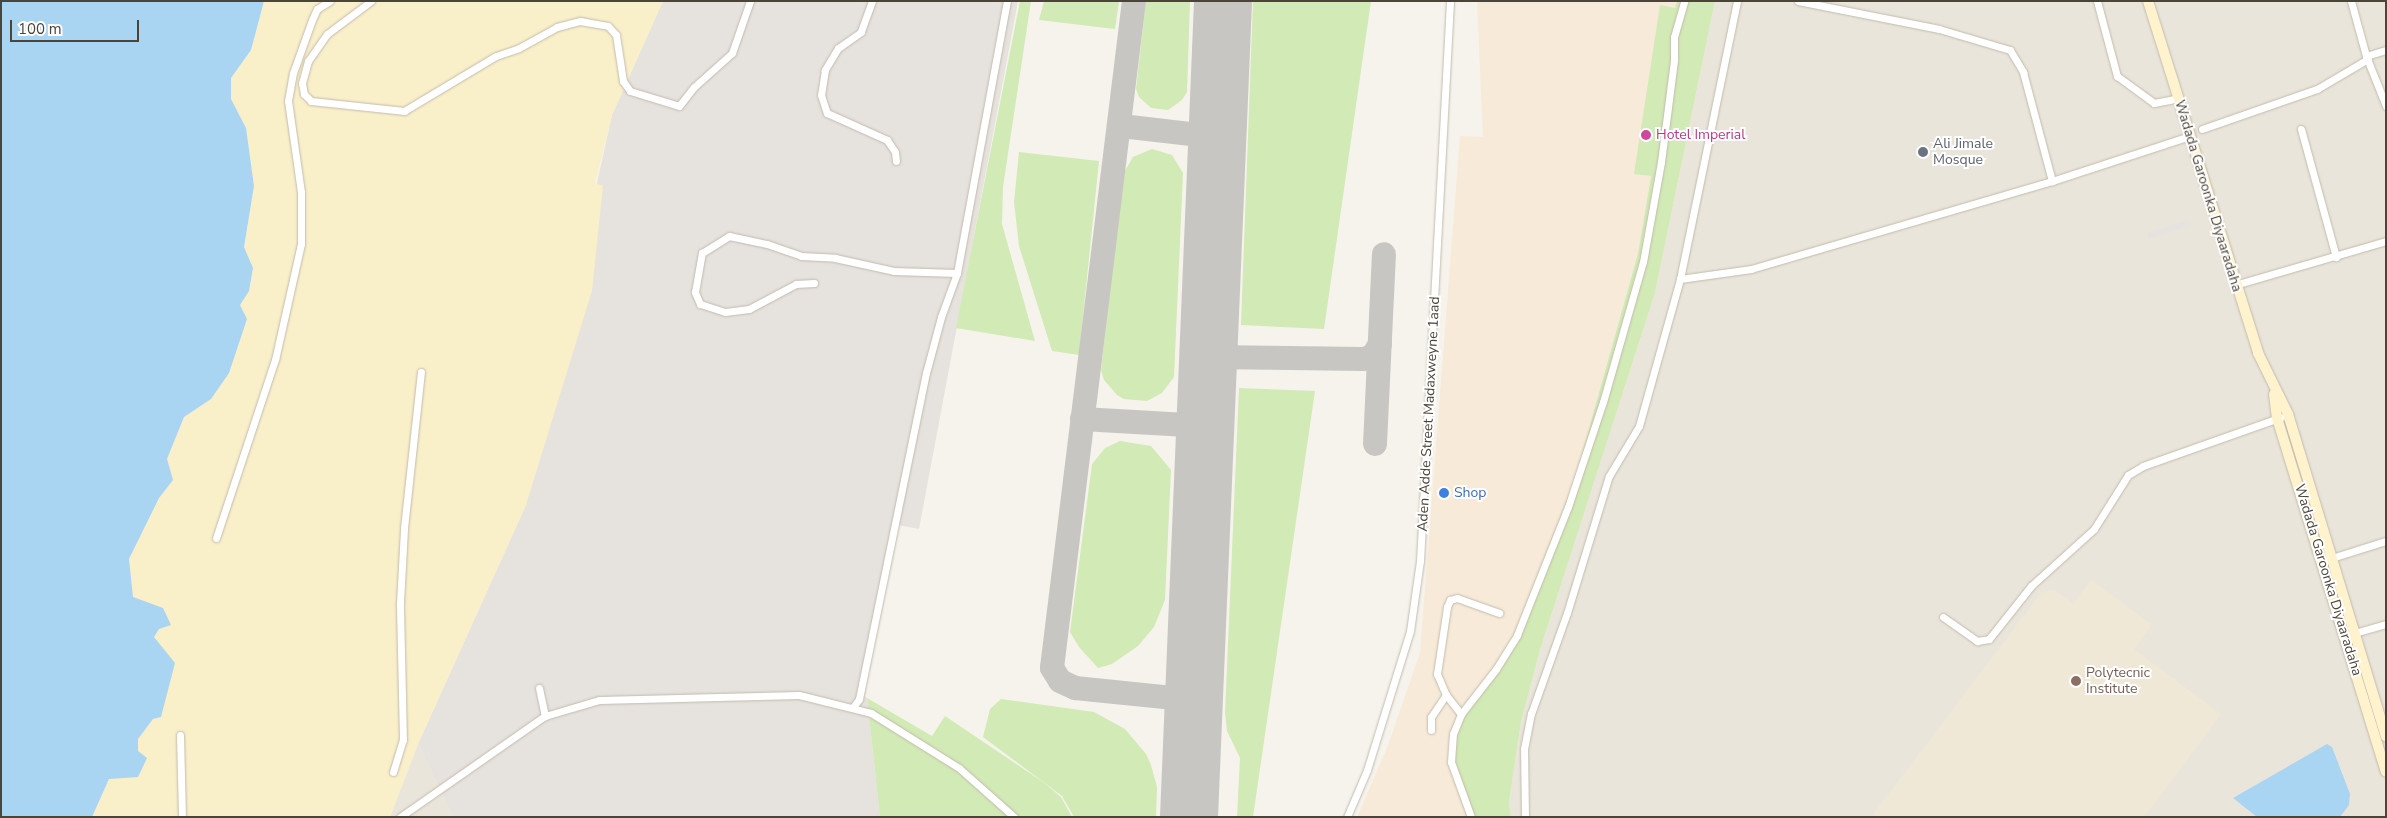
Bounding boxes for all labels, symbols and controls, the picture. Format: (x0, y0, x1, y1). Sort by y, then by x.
scale bar (12, 10, 141, 42)
text: 100 m (18, 19, 62, 39)
street label: Wadada Garoonka Diyaaradaha (2171, 98, 2245, 294)
place label: Hotel Imperial (1656, 127, 1745, 143)
marker: Hotel Imperial (1640, 129, 1652, 141)
place label: Ali Jimale Mosque (1933, 136, 1993, 168)
marker: Ali Jimale Mosque (1917, 146, 1929, 158)
street label: Aden Adde Street Madaxweyne 1aad (1414, 296, 1444, 532)
street label: Wadada Garoonka Diyaaradaha (2291, 482, 2365, 678)
place label: Shop (1454, 485, 1487, 501)
marker: Shop (1438, 487, 1450, 499)
place label: Polytecnic Institute (2086, 665, 2150, 698)
marker: Polytecnic Institute (2070, 675, 2082, 687)

